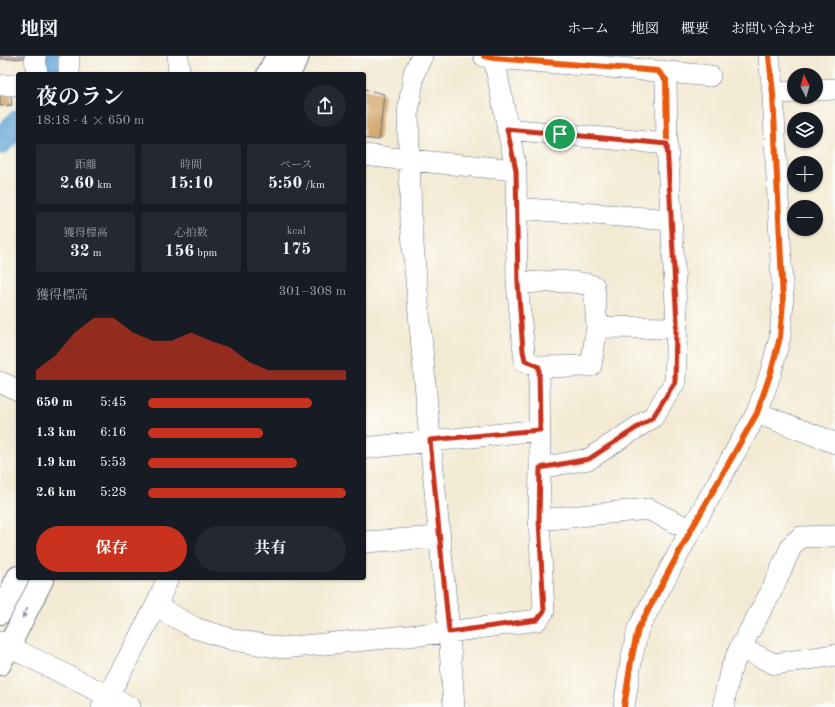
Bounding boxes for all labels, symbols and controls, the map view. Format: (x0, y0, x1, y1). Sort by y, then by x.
text: 地図 (20, 21, 58, 40)
text: ホーム (567, 22, 609, 36)
text: 地図 (631, 22, 659, 36)
text: 概要 (681, 22, 709, 36)
text: お問い合わせ (731, 22, 815, 36)
north arrow (787, 68, 823, 104)
map controls (787, 68, 823, 236)
button: share (304, 85, 346, 127)
text: 夜のラン (36, 87, 124, 109)
button: layers (787, 112, 823, 148)
text: 18:18 · 4 × 650 m (36, 114, 144, 127)
pin (543, 117, 577, 151)
icon: arrive (549, 123, 571, 145)
button: + (787, 156, 823, 192)
text: 距離 (75, 160, 97, 171)
text: 時間 (180, 160, 202, 171)
text: ペース (280, 160, 313, 171)
text: 2.60 (60, 175, 94, 192)
text: 15:10 (169, 175, 213, 192)
text: 5:50 (268, 175, 302, 192)
text: km (94, 180, 112, 191)
text: /km (302, 180, 325, 191)
button: − (787, 200, 823, 236)
text: kcal (287, 226, 306, 237)
text: 獲得標高 (64, 228, 108, 239)
text: 心拍数 (174, 228, 207, 239)
text: 175 (282, 241, 311, 258)
text: 32 (70, 243, 90, 260)
text: 156 (165, 243, 194, 260)
text: m (90, 248, 101, 259)
text: bpm (194, 248, 217, 259)
text: 301–308 m (279, 285, 346, 298)
text: 獲得標高 (36, 289, 88, 302)
text: 650 m (36, 396, 73, 409)
text: 5:45 (100, 396, 126, 409)
text: 1.3 km (36, 426, 76, 439)
text: 6:16 (100, 426, 126, 439)
text: 1.9 km (36, 456, 76, 469)
text: 5:53 (100, 456, 126, 469)
text: 2.6 km (36, 486, 76, 499)
text: 5:28 (100, 486, 126, 499)
button: 保存 (36, 526, 187, 572)
button: 共有 (195, 526, 346, 572)
one-way arrow (22, 607, 29, 619)

